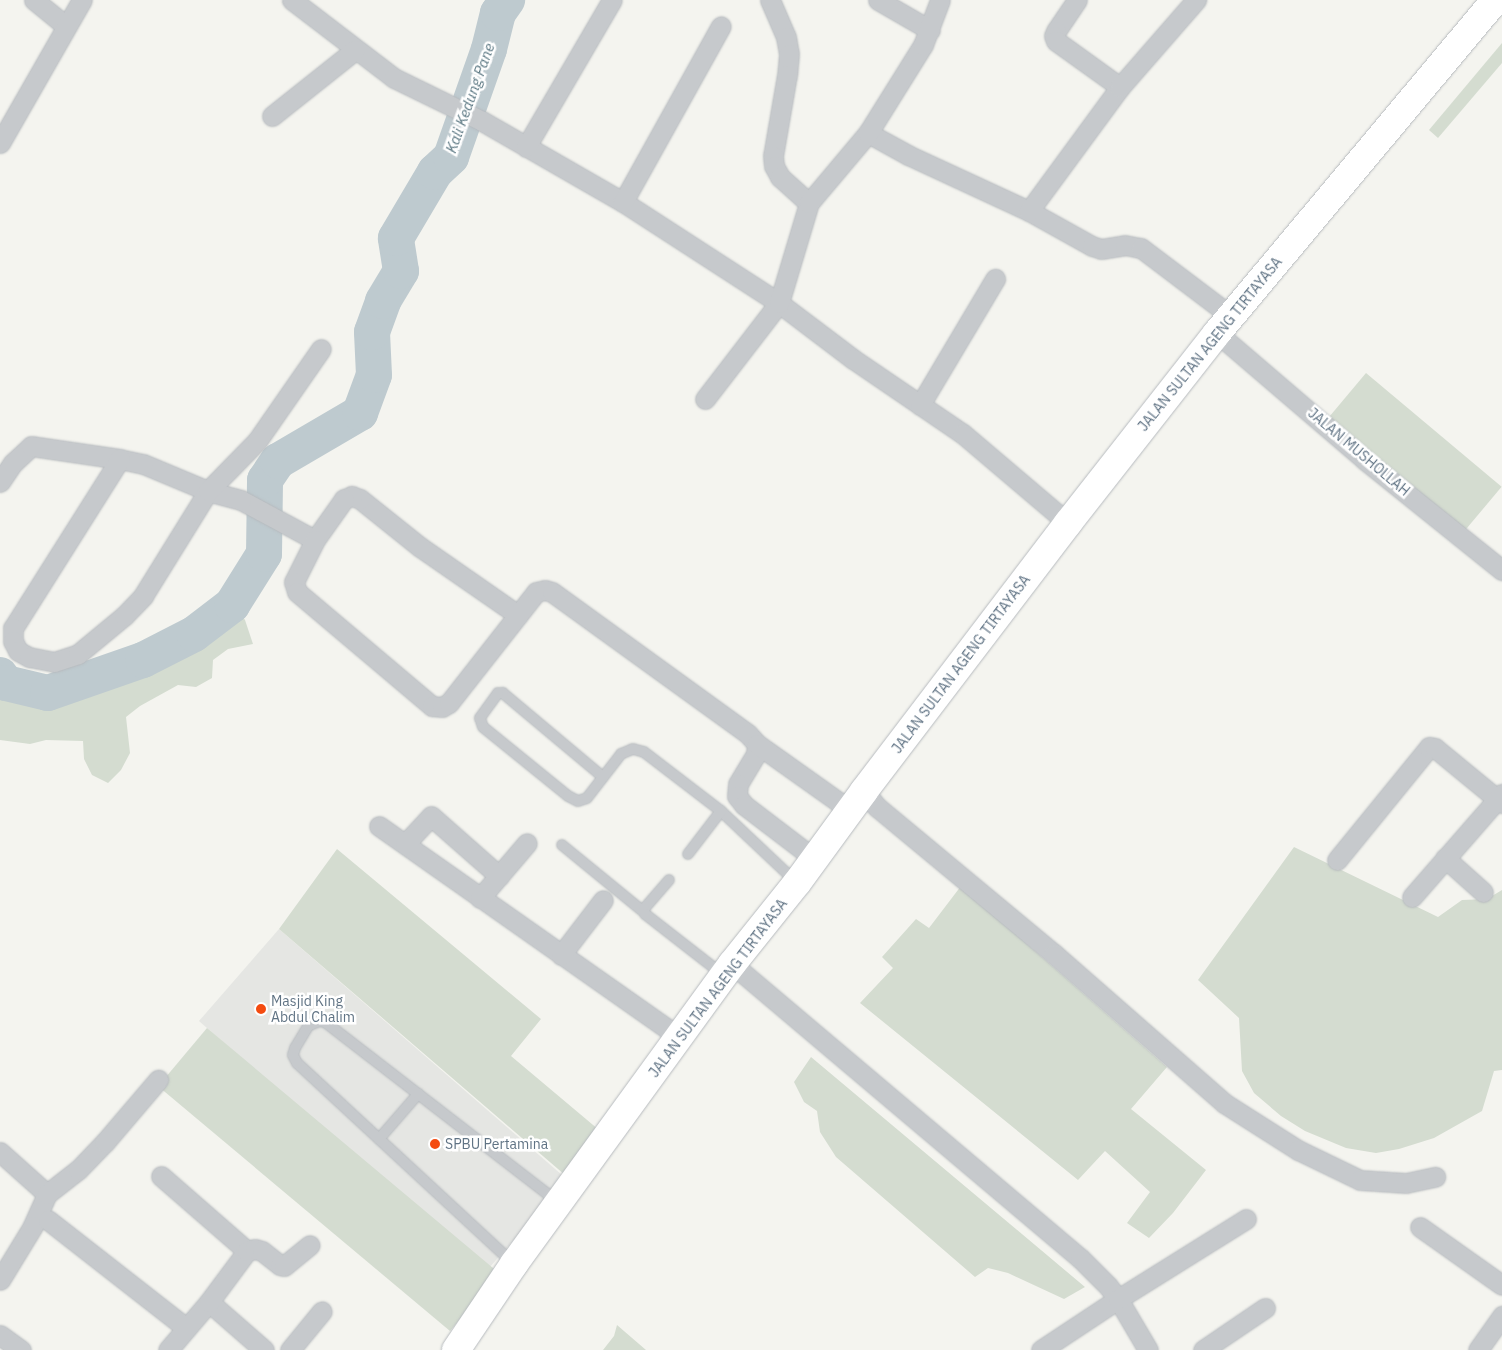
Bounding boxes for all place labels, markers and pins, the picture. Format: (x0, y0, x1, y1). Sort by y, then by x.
place label: Masjid King Abdul Chalim (271, 993, 355, 1026)
marker: Masjid King Abdul Chalim (255, 1003, 267, 1015)
place label: SPBU Pertamina (445, 1136, 548, 1152)
marker: SPBU Pertamina (429, 1138, 441, 1150)

